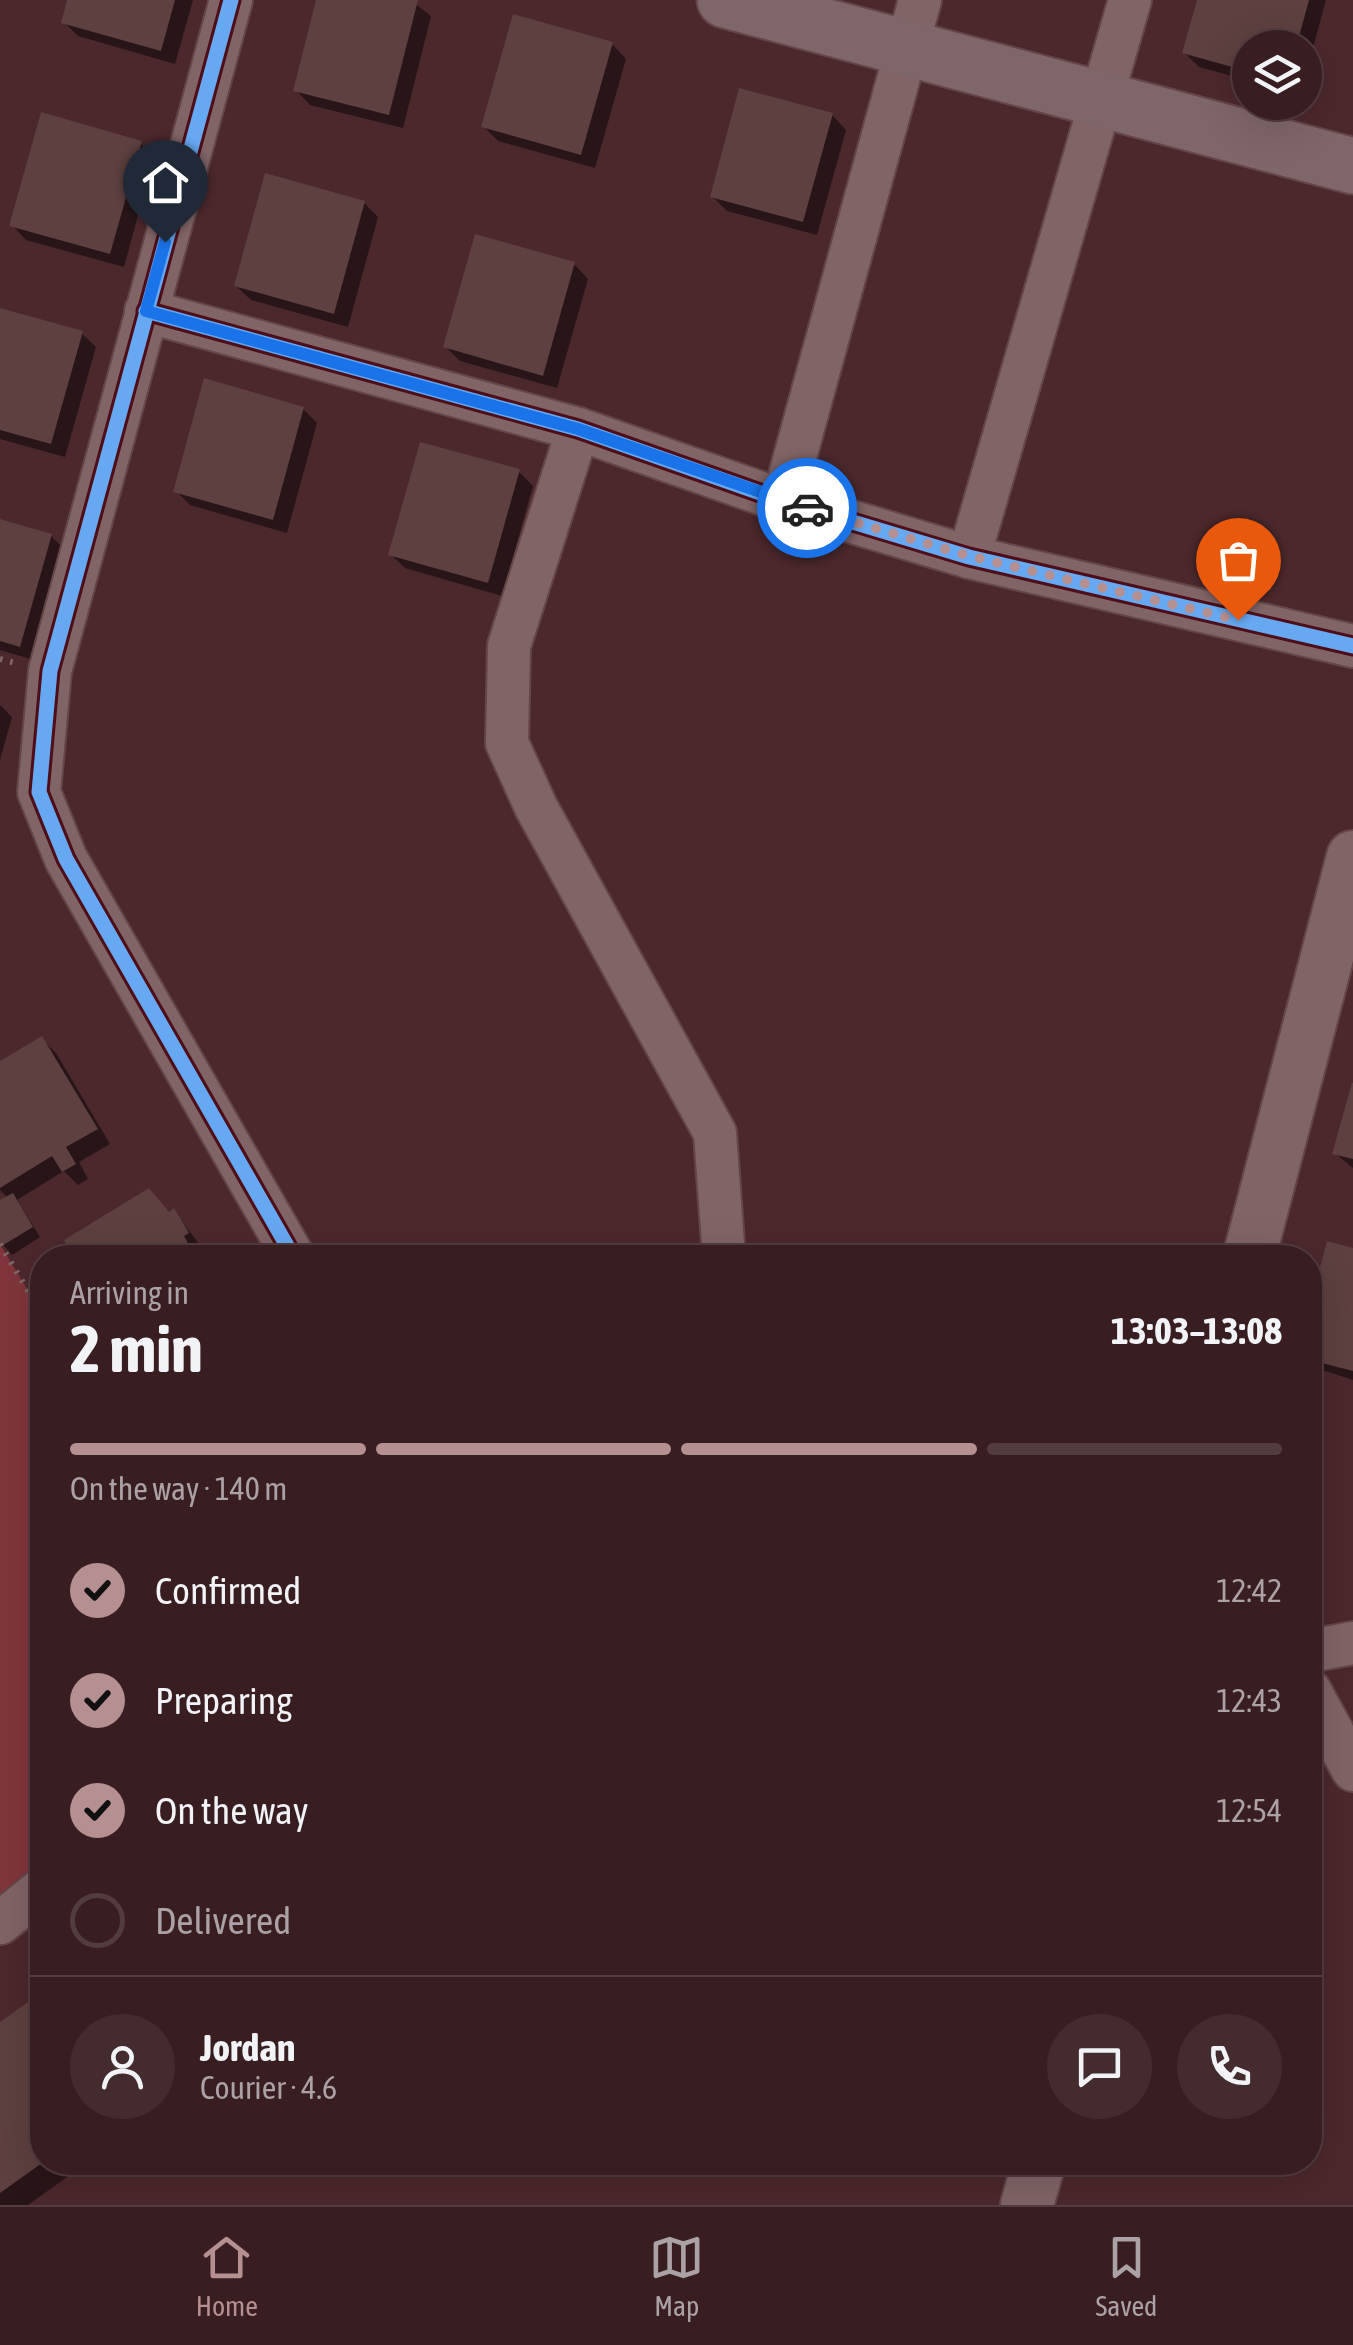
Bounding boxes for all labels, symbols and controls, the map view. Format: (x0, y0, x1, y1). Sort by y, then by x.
map controls (1232, 30, 1322, 120)
button: layers (1232, 30, 1322, 120)
pin (123, 140, 208, 243)
icon: home (138, 155, 193, 210)
courier (757, 458, 857, 558)
icon: car (780, 481, 835, 536)
pin (1196, 518, 1281, 621)
icon: bag (1211, 533, 1266, 588)
text: Arriving in (70, 1274, 189, 1311)
text: 13:03–13:08 (1111, 1309, 1282, 1352)
text: 2 min (70, 1311, 203, 1386)
text: On the way · 140 m (70, 1470, 287, 1507)
icon: check (70, 1563, 125, 1618)
text: Confirmed (155, 1569, 301, 1612)
text: 12:42 (1216, 1572, 1282, 1609)
icon: check (70, 1673, 125, 1728)
text: Preparing (155, 1679, 293, 1722)
text: 12:43 (1216, 1682, 1282, 1719)
icon: check (70, 1783, 125, 1838)
text: On the way (155, 1789, 308, 1832)
text: 12:54 (1216, 1792, 1282, 1829)
text: Delivered (155, 1899, 291, 1942)
button: person (70, 2014, 175, 2119)
button: chat (1047, 2014, 1152, 2119)
button: phone (1177, 2014, 1282, 2119)
text: Jordan (200, 2026, 295, 2069)
text: Courier · 4.6 (200, 2069, 337, 2106)
tab: Home (196, 2230, 258, 2322)
tab: Map (649, 2230, 704, 2322)
tab: Saved (1095, 2230, 1157, 2322)

